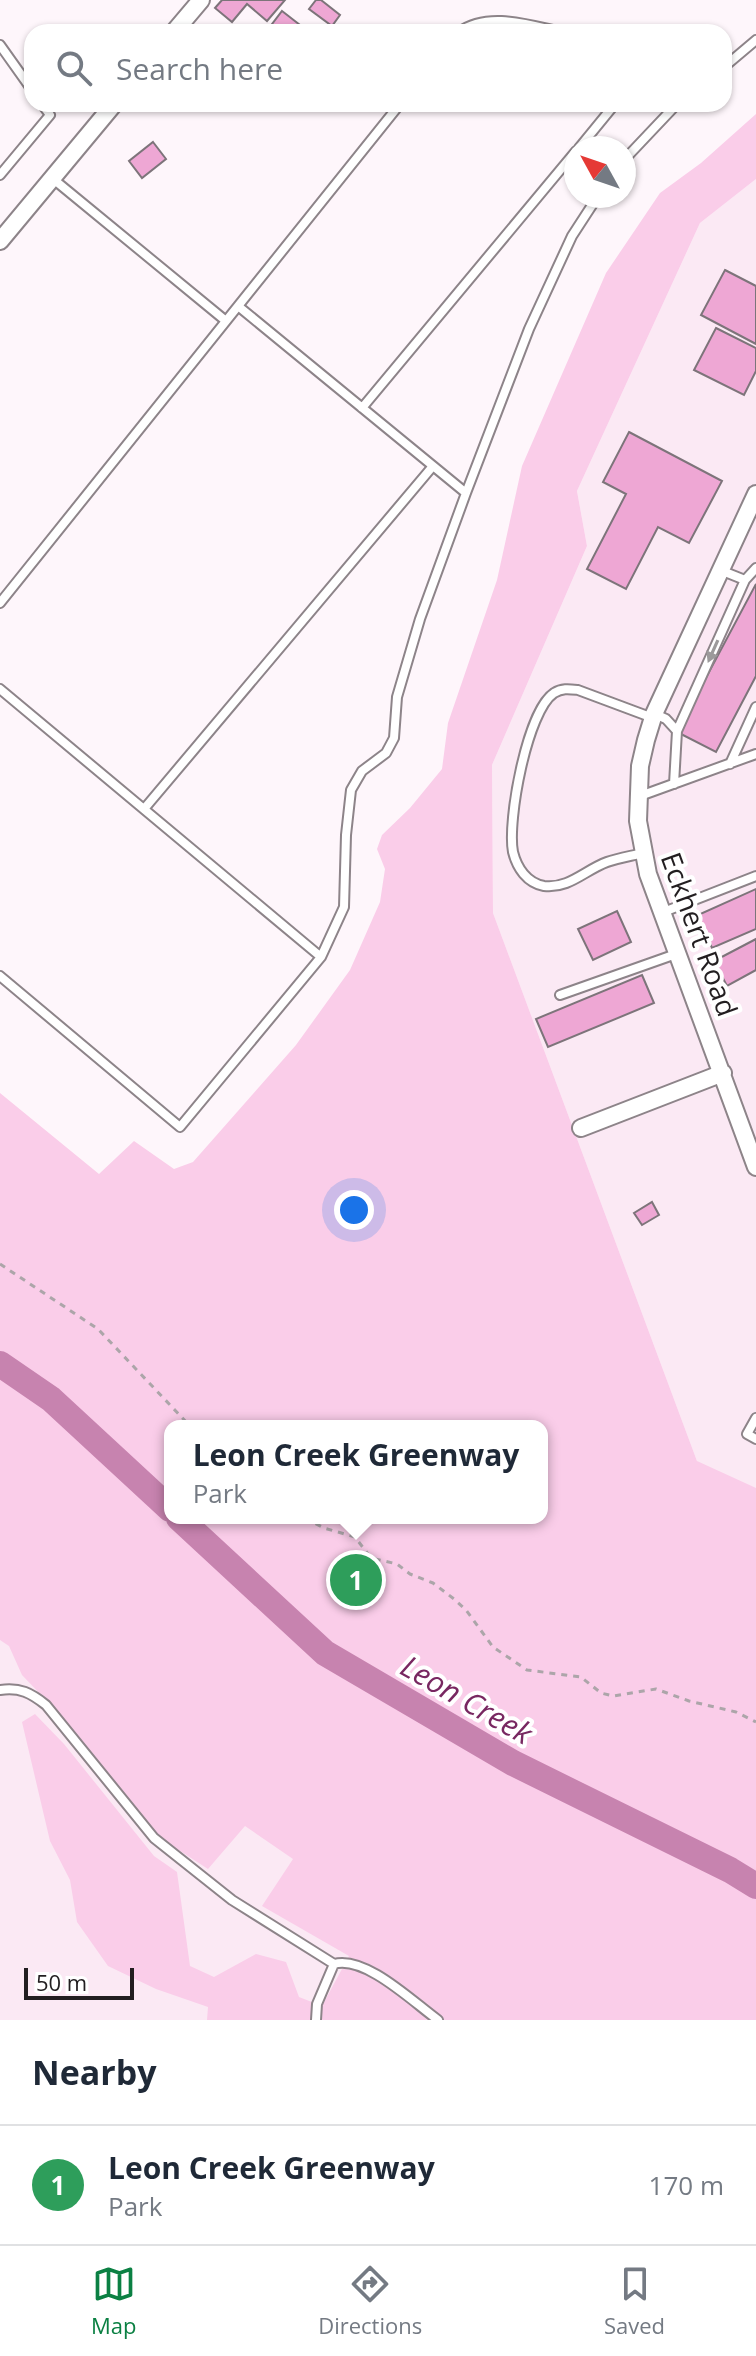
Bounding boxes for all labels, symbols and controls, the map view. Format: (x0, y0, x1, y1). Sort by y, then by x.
search box (24, 24, 732, 112)
icon: search (52, 46, 96, 90)
text: Search here (116, 48, 283, 89)
north arrow (564, 136, 636, 208)
one-way arrow (706, 640, 720, 663)
street label: Eckhert Road (653, 847, 747, 1021)
your location (334, 1190, 374, 1230)
popup (164, 1420, 548, 1524)
text: Leon Creek Greenway (193, 1434, 519, 1475)
text: Park (193, 1475, 247, 1511)
pin: 1 (330, 1550, 382, 1610)
water label: Leon Creek (394, 1645, 541, 1754)
scale bar (24, 1964, 134, 2000)
text: 50 m (36, 1967, 87, 1997)
text: Nearby (32, 2049, 157, 2095)
text: Leon Creek Greenway (108, 2147, 435, 2188)
text: 1 (51, 2167, 65, 2203)
text: 170 m (649, 2167, 724, 2203)
text: Park (108, 2188, 162, 2224)
tab: Map (91, 2262, 136, 2340)
tab: Directions (318, 2262, 422, 2340)
tab: Saved (604, 2262, 665, 2340)

